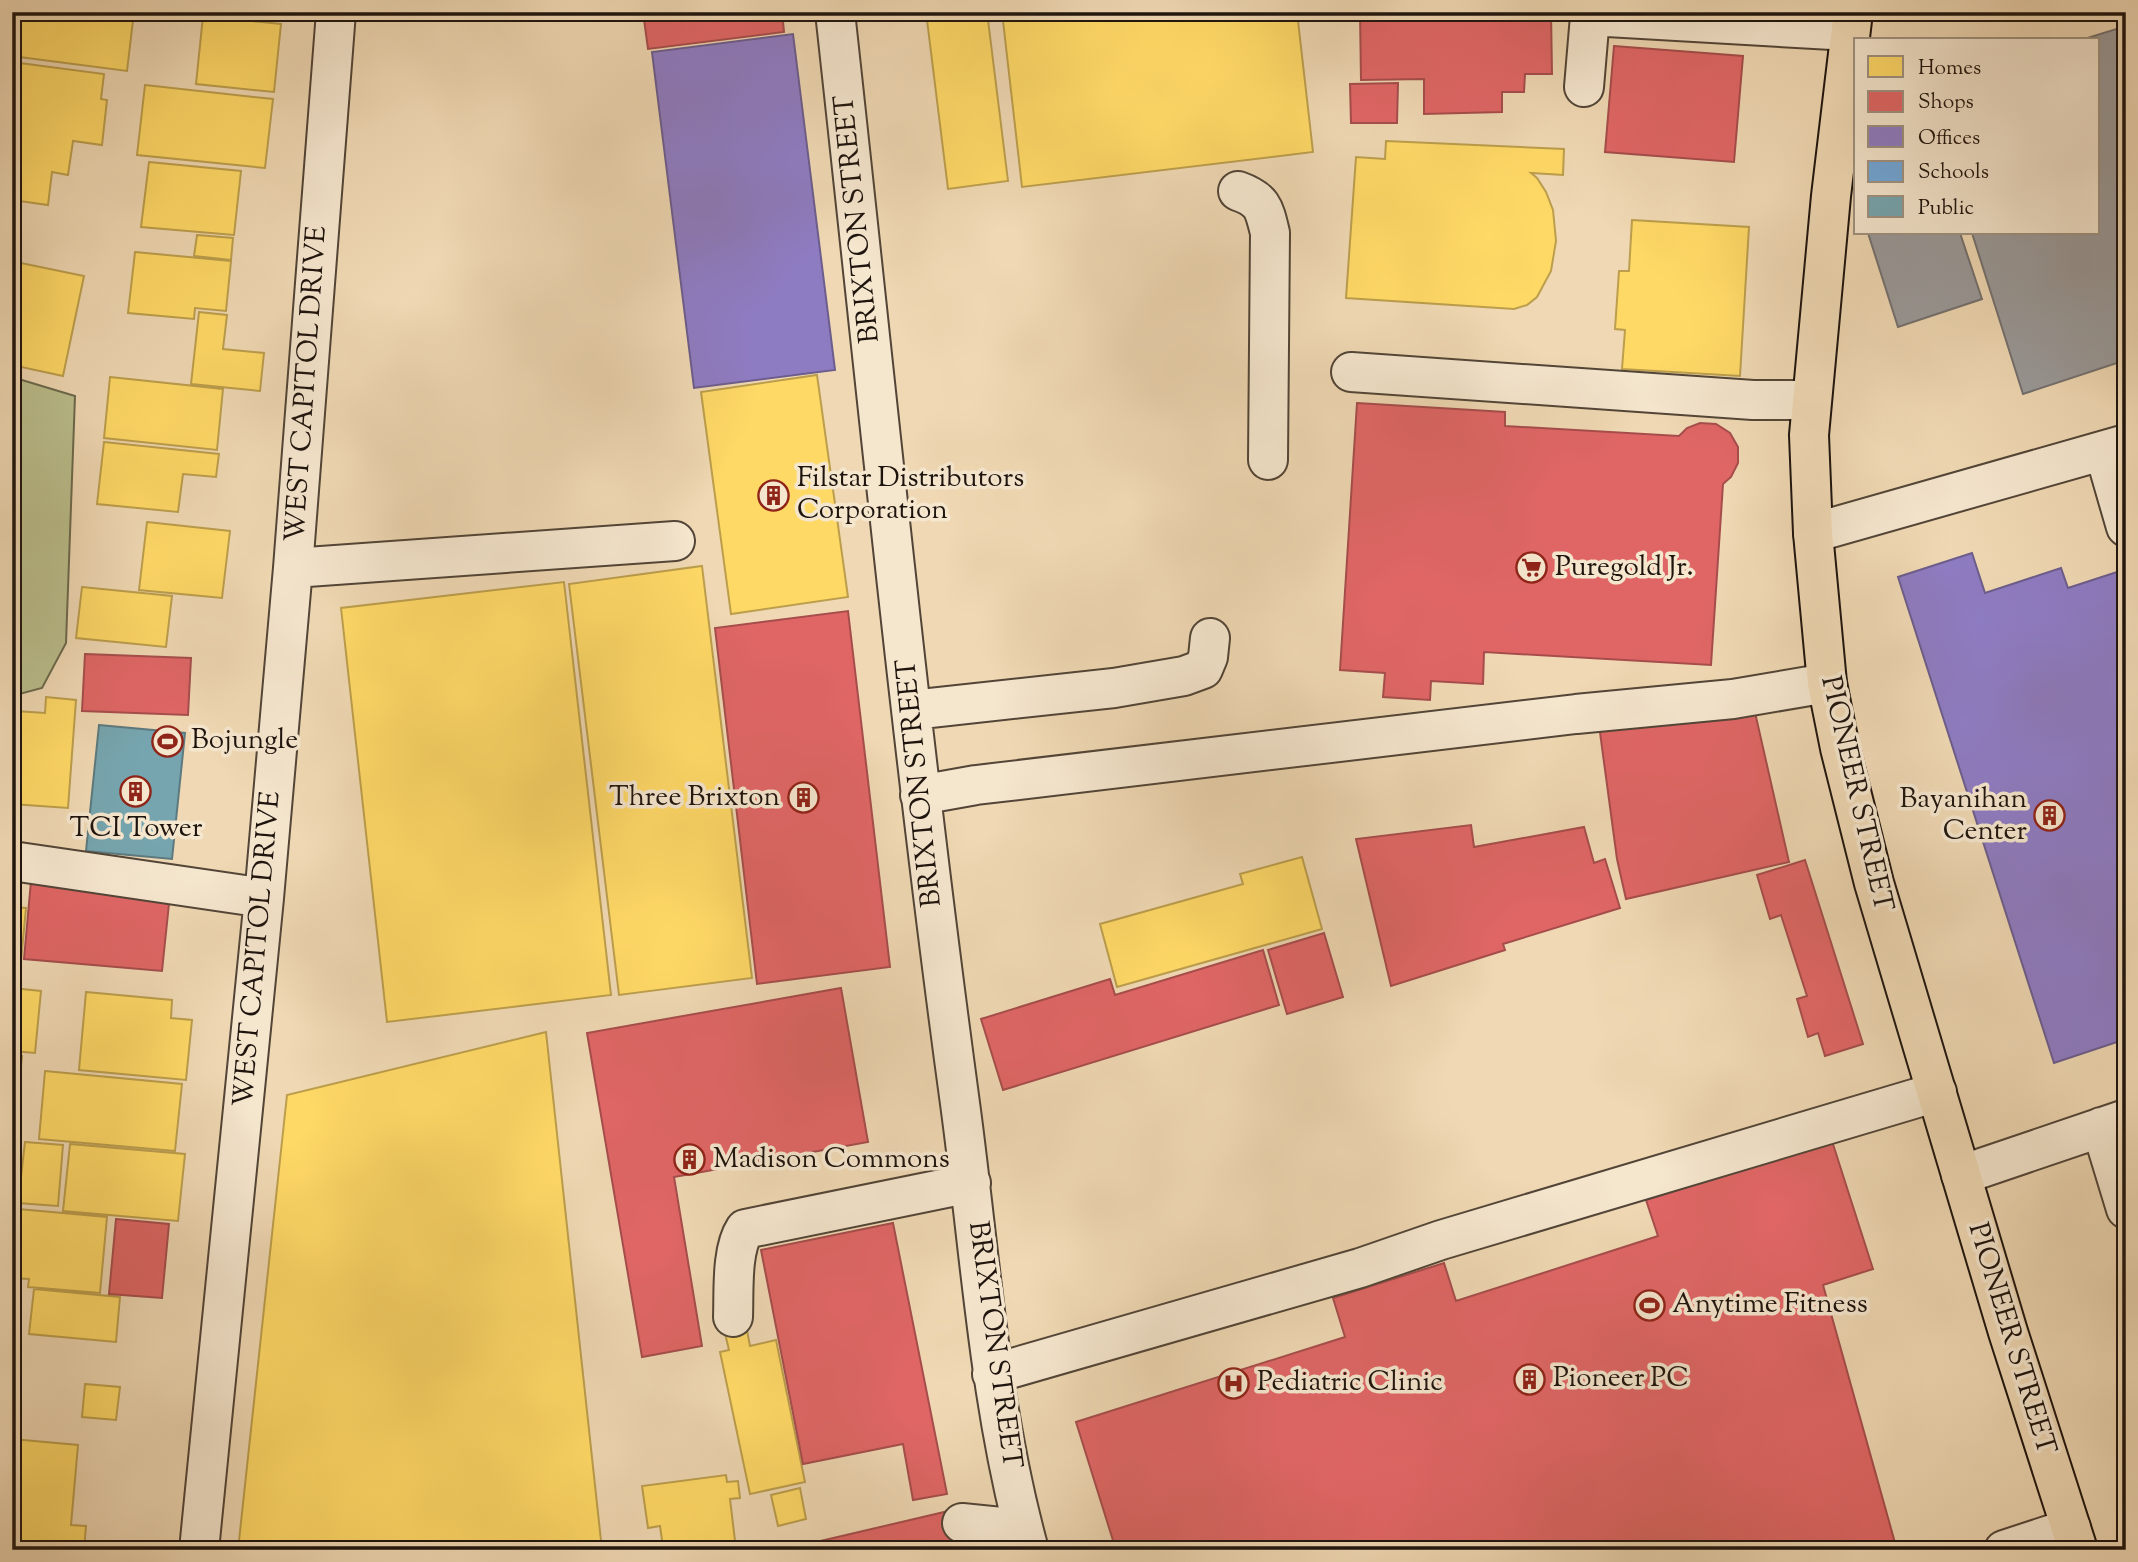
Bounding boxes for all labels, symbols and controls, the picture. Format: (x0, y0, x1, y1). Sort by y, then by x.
legend (1854, 38, 2100, 234)
text: Homes (1918, 54, 1981, 84)
text: Shops (1918, 88, 1974, 118)
street label: BRIXTON STREET (825, 93, 891, 345)
text: Offices (1918, 124, 1980, 154)
text: Schools (1918, 158, 1989, 188)
text: Public (1918, 194, 1974, 224)
street label: WEST CAPITOL DRIVE (276, 225, 338, 543)
place label: Filstar Distributors Corporation (797, 459, 1024, 531)
building icon: Filstar Distributors Corporation (757, 478, 791, 512)
place label: Puregold Jr. (1555, 548, 1694, 588)
supermarket icon: Puregold Jr. (1515, 551, 1549, 585)
street label: BRIXTON STREET (887, 657, 953, 909)
street label: PIONEER STREET (1809, 672, 1903, 916)
place label: Bojungle (191, 721, 298, 761)
sports icon: Bojungle (151, 724, 185, 758)
building icon: TCI Tower (119, 775, 153, 809)
place label: Three Brixton (609, 778, 780, 818)
place label: Bayanihan Center (1900, 780, 2027, 852)
building icon: Three Brixton (786, 781, 820, 815)
street label: WEST CAPITOL DRIVE (224, 789, 292, 1109)
building icon: Bayanihan Center (2033, 799, 2067, 833)
place label: TCI Tower (70, 809, 203, 849)
place label: Madison Commons (713, 1140, 950, 1180)
building icon: Madison Commons (673, 1143, 707, 1177)
street label: PIONEER STREET (1957, 1218, 2065, 1460)
street label: BRIXTON STREET (957, 1219, 1031, 1472)
place label: Anytime Fitness (1672, 1285, 1868, 1325)
sports icon: Anytime Fitness (1632, 1288, 1666, 1322)
place label: Pioneer PC (1553, 1359, 1689, 1399)
building icon: Pioneer PC (1513, 1362, 1547, 1396)
place label: Pediatric Clinic (1257, 1363, 1443, 1403)
hospital icon: Pediatric Clinic (1217, 1366, 1251, 1400)

